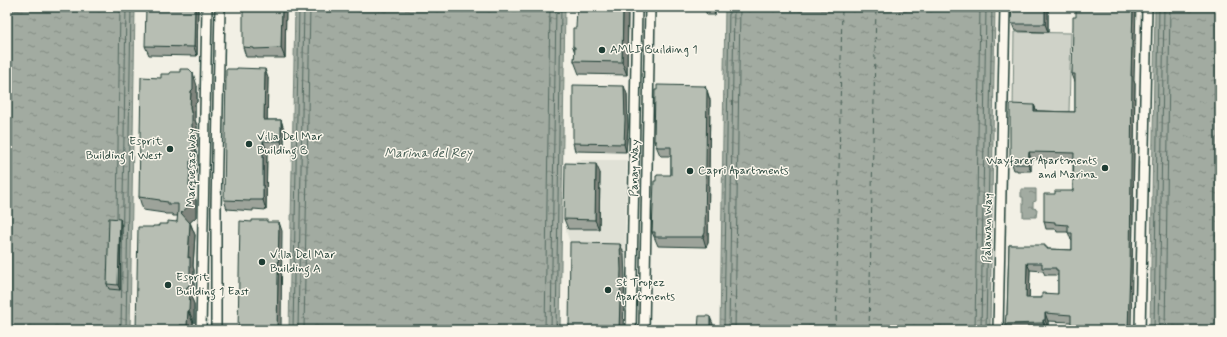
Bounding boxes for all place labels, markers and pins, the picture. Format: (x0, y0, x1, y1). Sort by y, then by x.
place label: AMLI Building 1 (610, 42, 698, 58)
marker: AMLI Building 1 (597, 45, 607, 55)
place label: Villa Del Mar Building B (257, 129, 323, 160)
place label: Esprit Building 1 West (86, 134, 163, 165)
marker: Villa Del Mar Building B (244, 139, 254, 149)
marker: Esprit Building 1 West (165, 144, 175, 154)
place label: Wayfarer Apartments and Marina (986, 153, 1098, 183)
place label: Capri Apartments (698, 163, 789, 179)
marker: Wayfarer Apartments and Marina (1100, 163, 1110, 173)
marker: Capri Apartments (685, 166, 695, 176)
place label: Villa Del Mar Building A (270, 247, 336, 278)
marker: Villa Del Mar Building A (257, 257, 267, 267)
place label: Esprit Building 1 East (176, 270, 249, 301)
place label: St Tropez Apartments (616, 275, 675, 305)
marker: Esprit Building 1 East (163, 280, 173, 290)
marker: St Tropez Apartments (603, 285, 613, 295)

